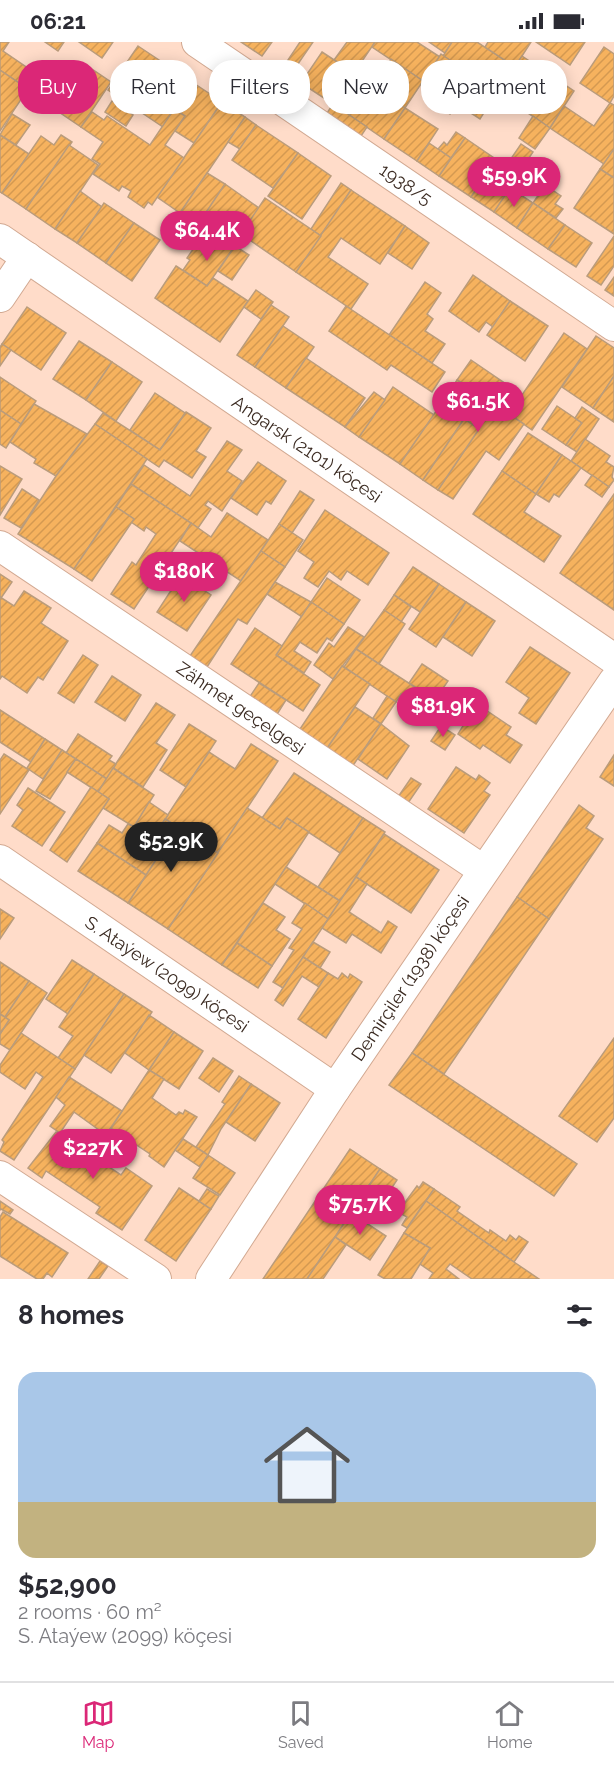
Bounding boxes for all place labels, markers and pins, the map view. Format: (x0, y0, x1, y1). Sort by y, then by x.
pin: $59.9K (465, 157, 563, 208)
pin: $64.4K (158, 211, 256, 262)
pin: $61.5K (429, 382, 527, 433)
pin: $180K (142, 552, 226, 603)
pin: $81.9K (394, 687, 492, 738)
pin: $52.9K (122, 822, 220, 873)
pin: $227K (51, 1129, 135, 1180)
pin: $75.7K (311, 1185, 409, 1236)

